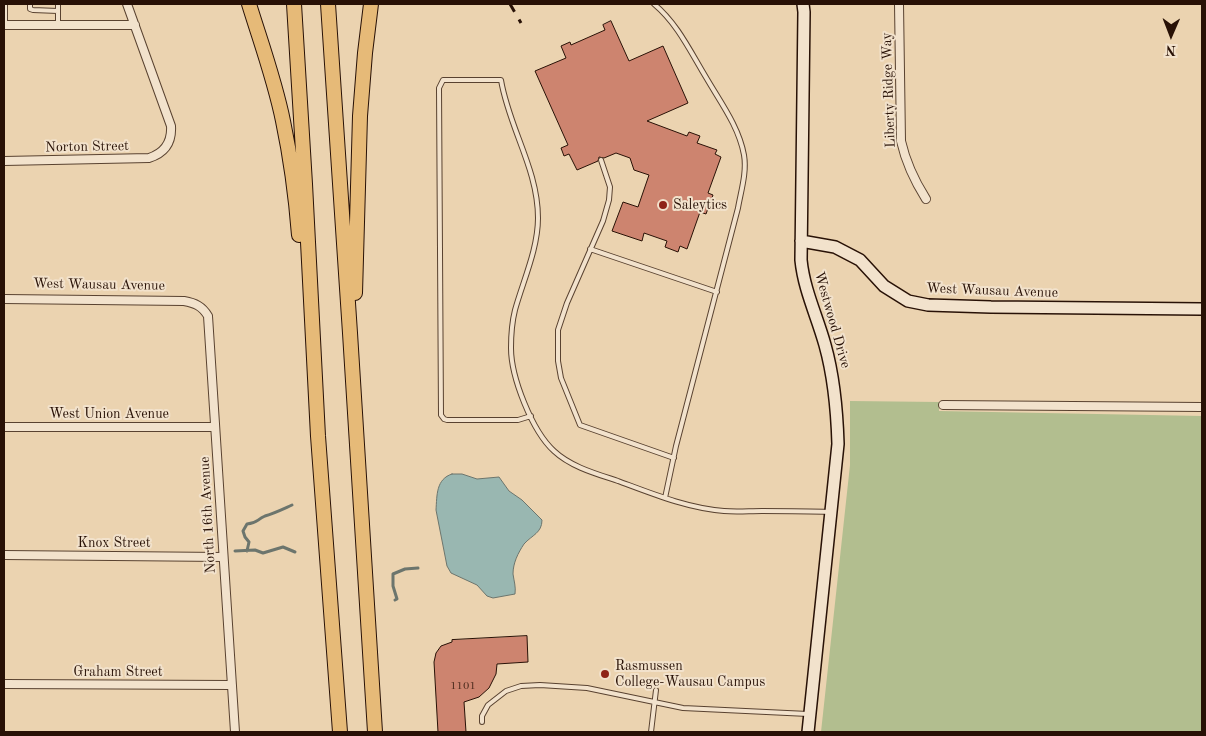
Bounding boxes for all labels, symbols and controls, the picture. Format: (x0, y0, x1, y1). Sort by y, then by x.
north arrow (1146, 10, 1196, 60)
street label: Liberty Ridge Way (879, 32, 899, 148)
text: N (1165, 43, 1176, 57)
street label: Norton Street (45, 138, 129, 156)
place label: Saleytics (673, 197, 727, 213)
marker: Saleytics (657, 199, 669, 211)
street label: Westwood Drive (810, 270, 854, 370)
street label: West Wausau Avenue (33, 275, 165, 295)
street label: West Wausau Avenue (926, 280, 1058, 302)
street label: West Union Avenue (49, 406, 169, 422)
street label: North 16th Avenue (197, 456, 219, 574)
street label: Knox Street (77, 535, 151, 551)
place label: Rasmussen College-Wausau Campus (615, 658, 765, 690)
street label: Graham Street (73, 664, 163, 680)
marker: Rasmussen College-Wausau Campus (599, 668, 611, 680)
house number: 1101 (450, 679, 476, 693)

